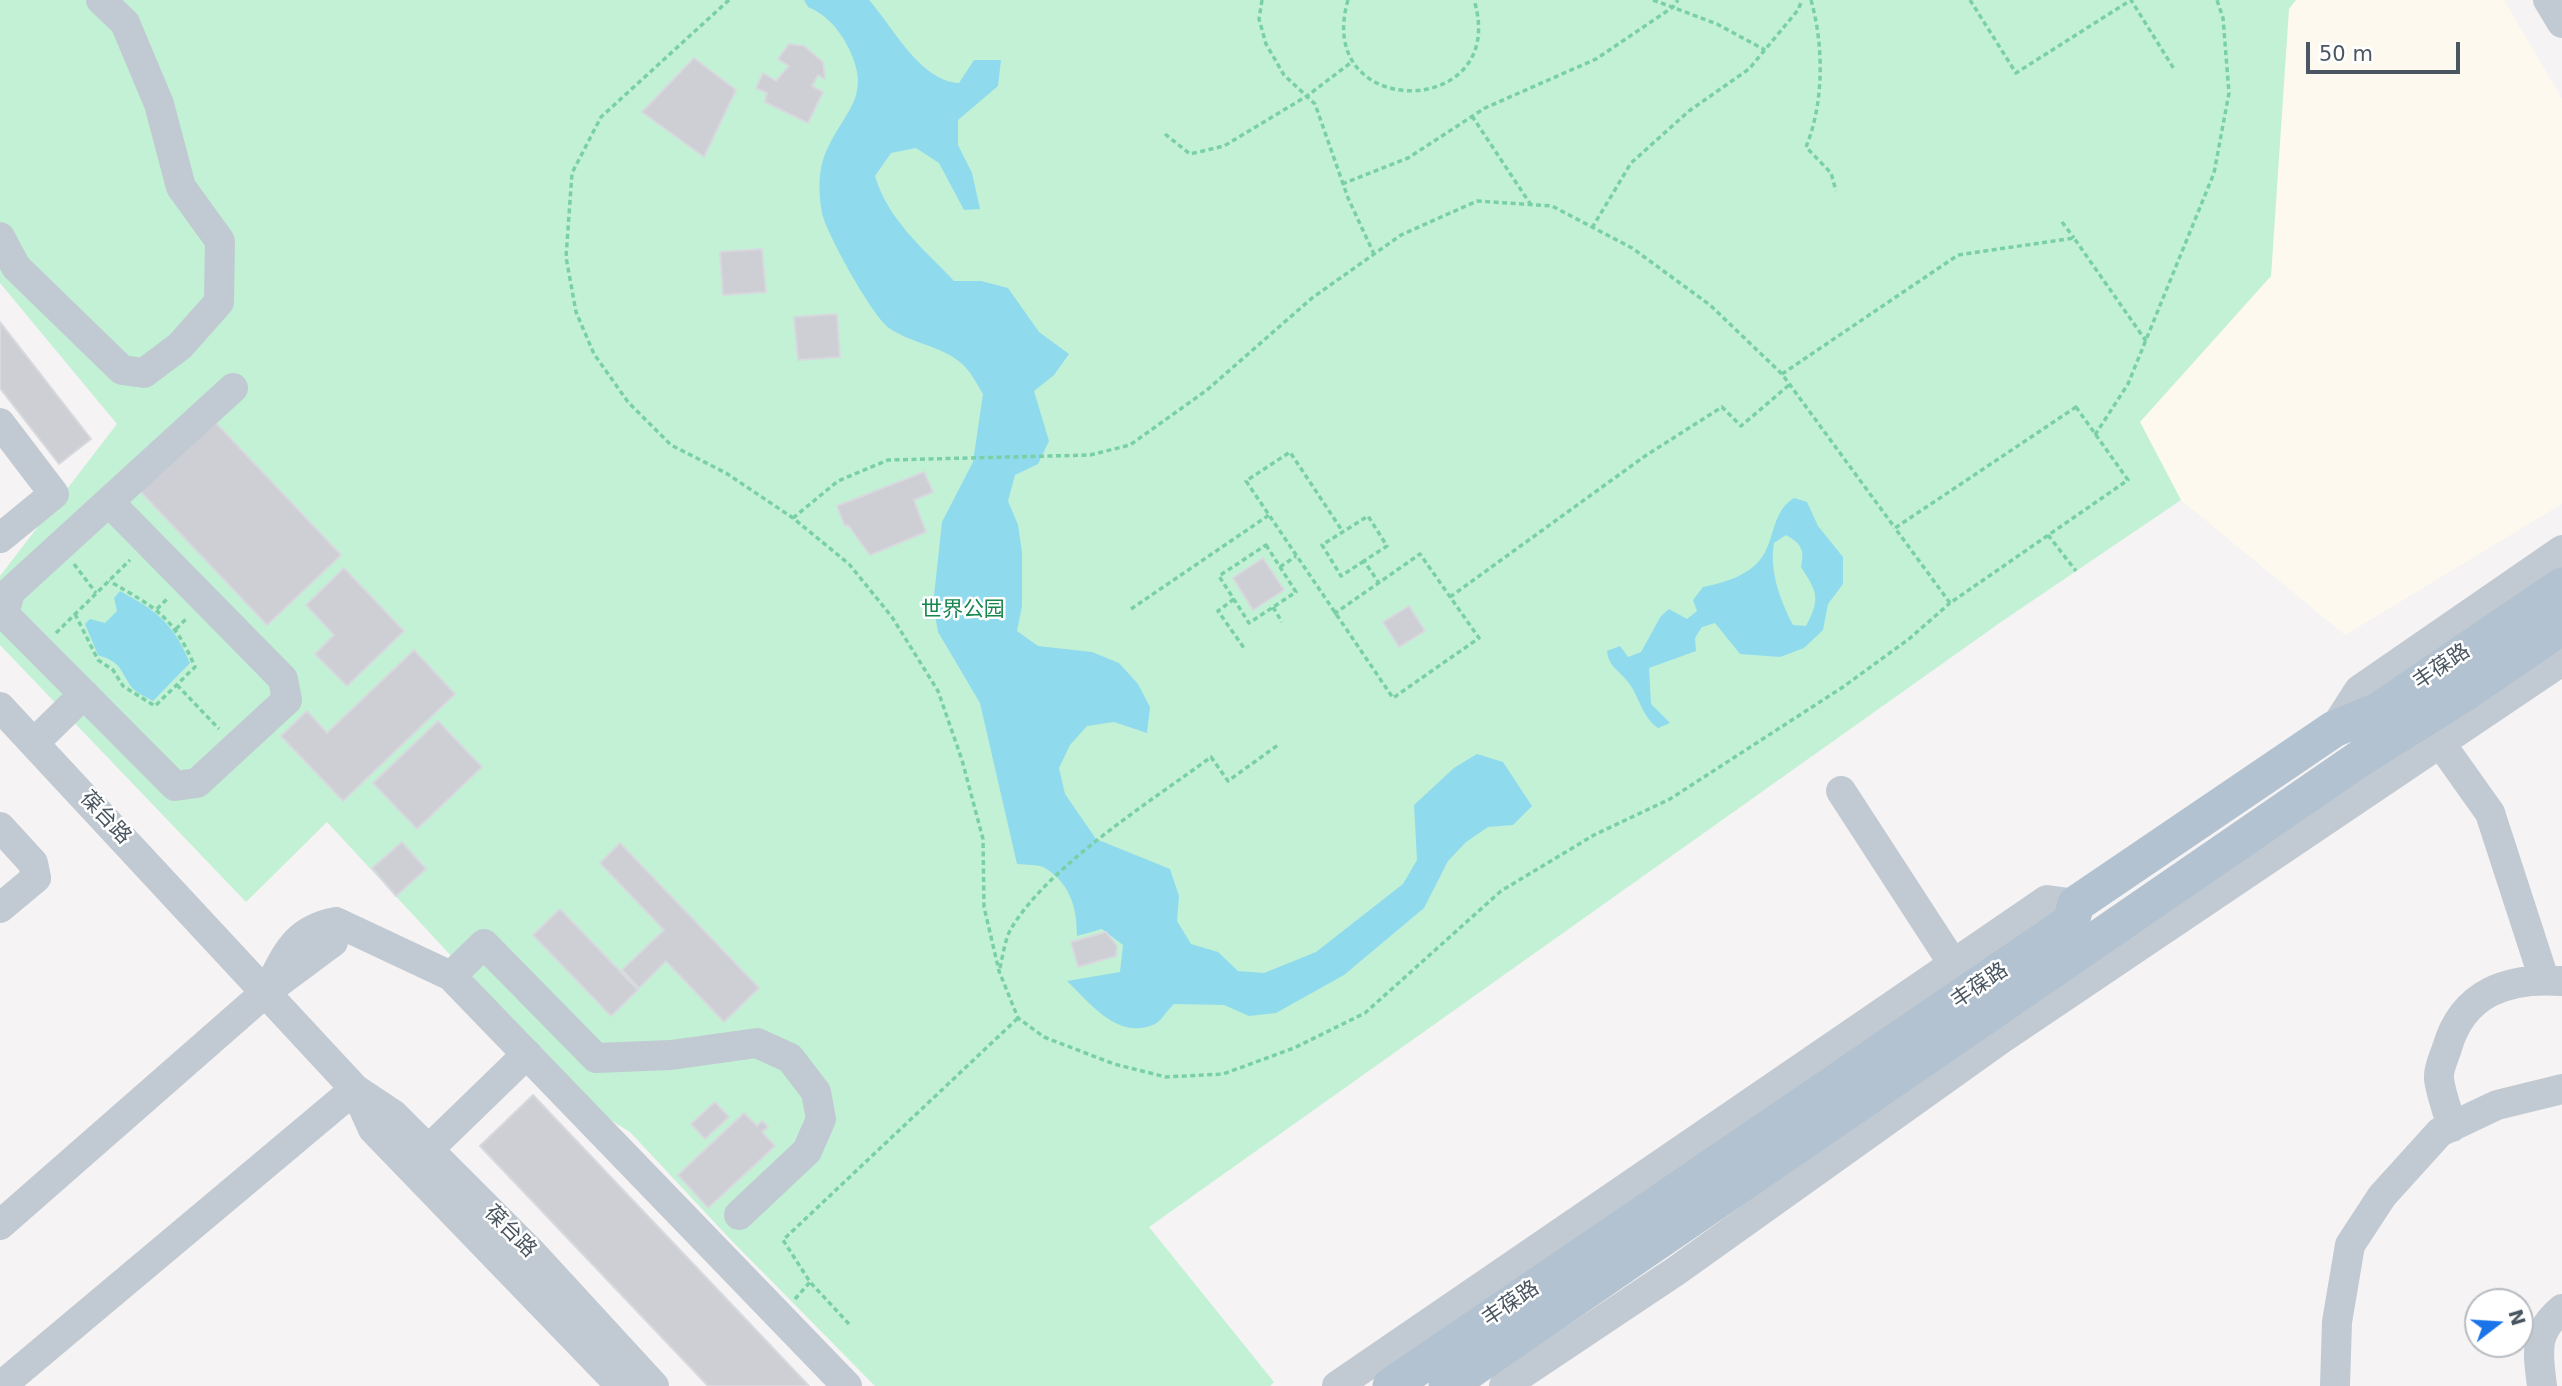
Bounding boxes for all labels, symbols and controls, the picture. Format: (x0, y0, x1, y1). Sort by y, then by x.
scale bar (2310, 28, 2464, 72)
text: 50 m (2319, 42, 2373, 66)
park label: 世界公园 (921, 598, 1005, 624)
street label: 丰葆路 (2409, 639, 2475, 695)
street label: 葆台路 (74, 786, 136, 850)
street label: 丰葆路 (1947, 958, 2013, 1014)
street label: 葆台路 (479, 1201, 541, 1263)
street label: 丰葆路 (1478, 1276, 1544, 1332)
north arrow (2464, 1288, 2534, 1358)
text: N (2504, 1307, 2530, 1328)

